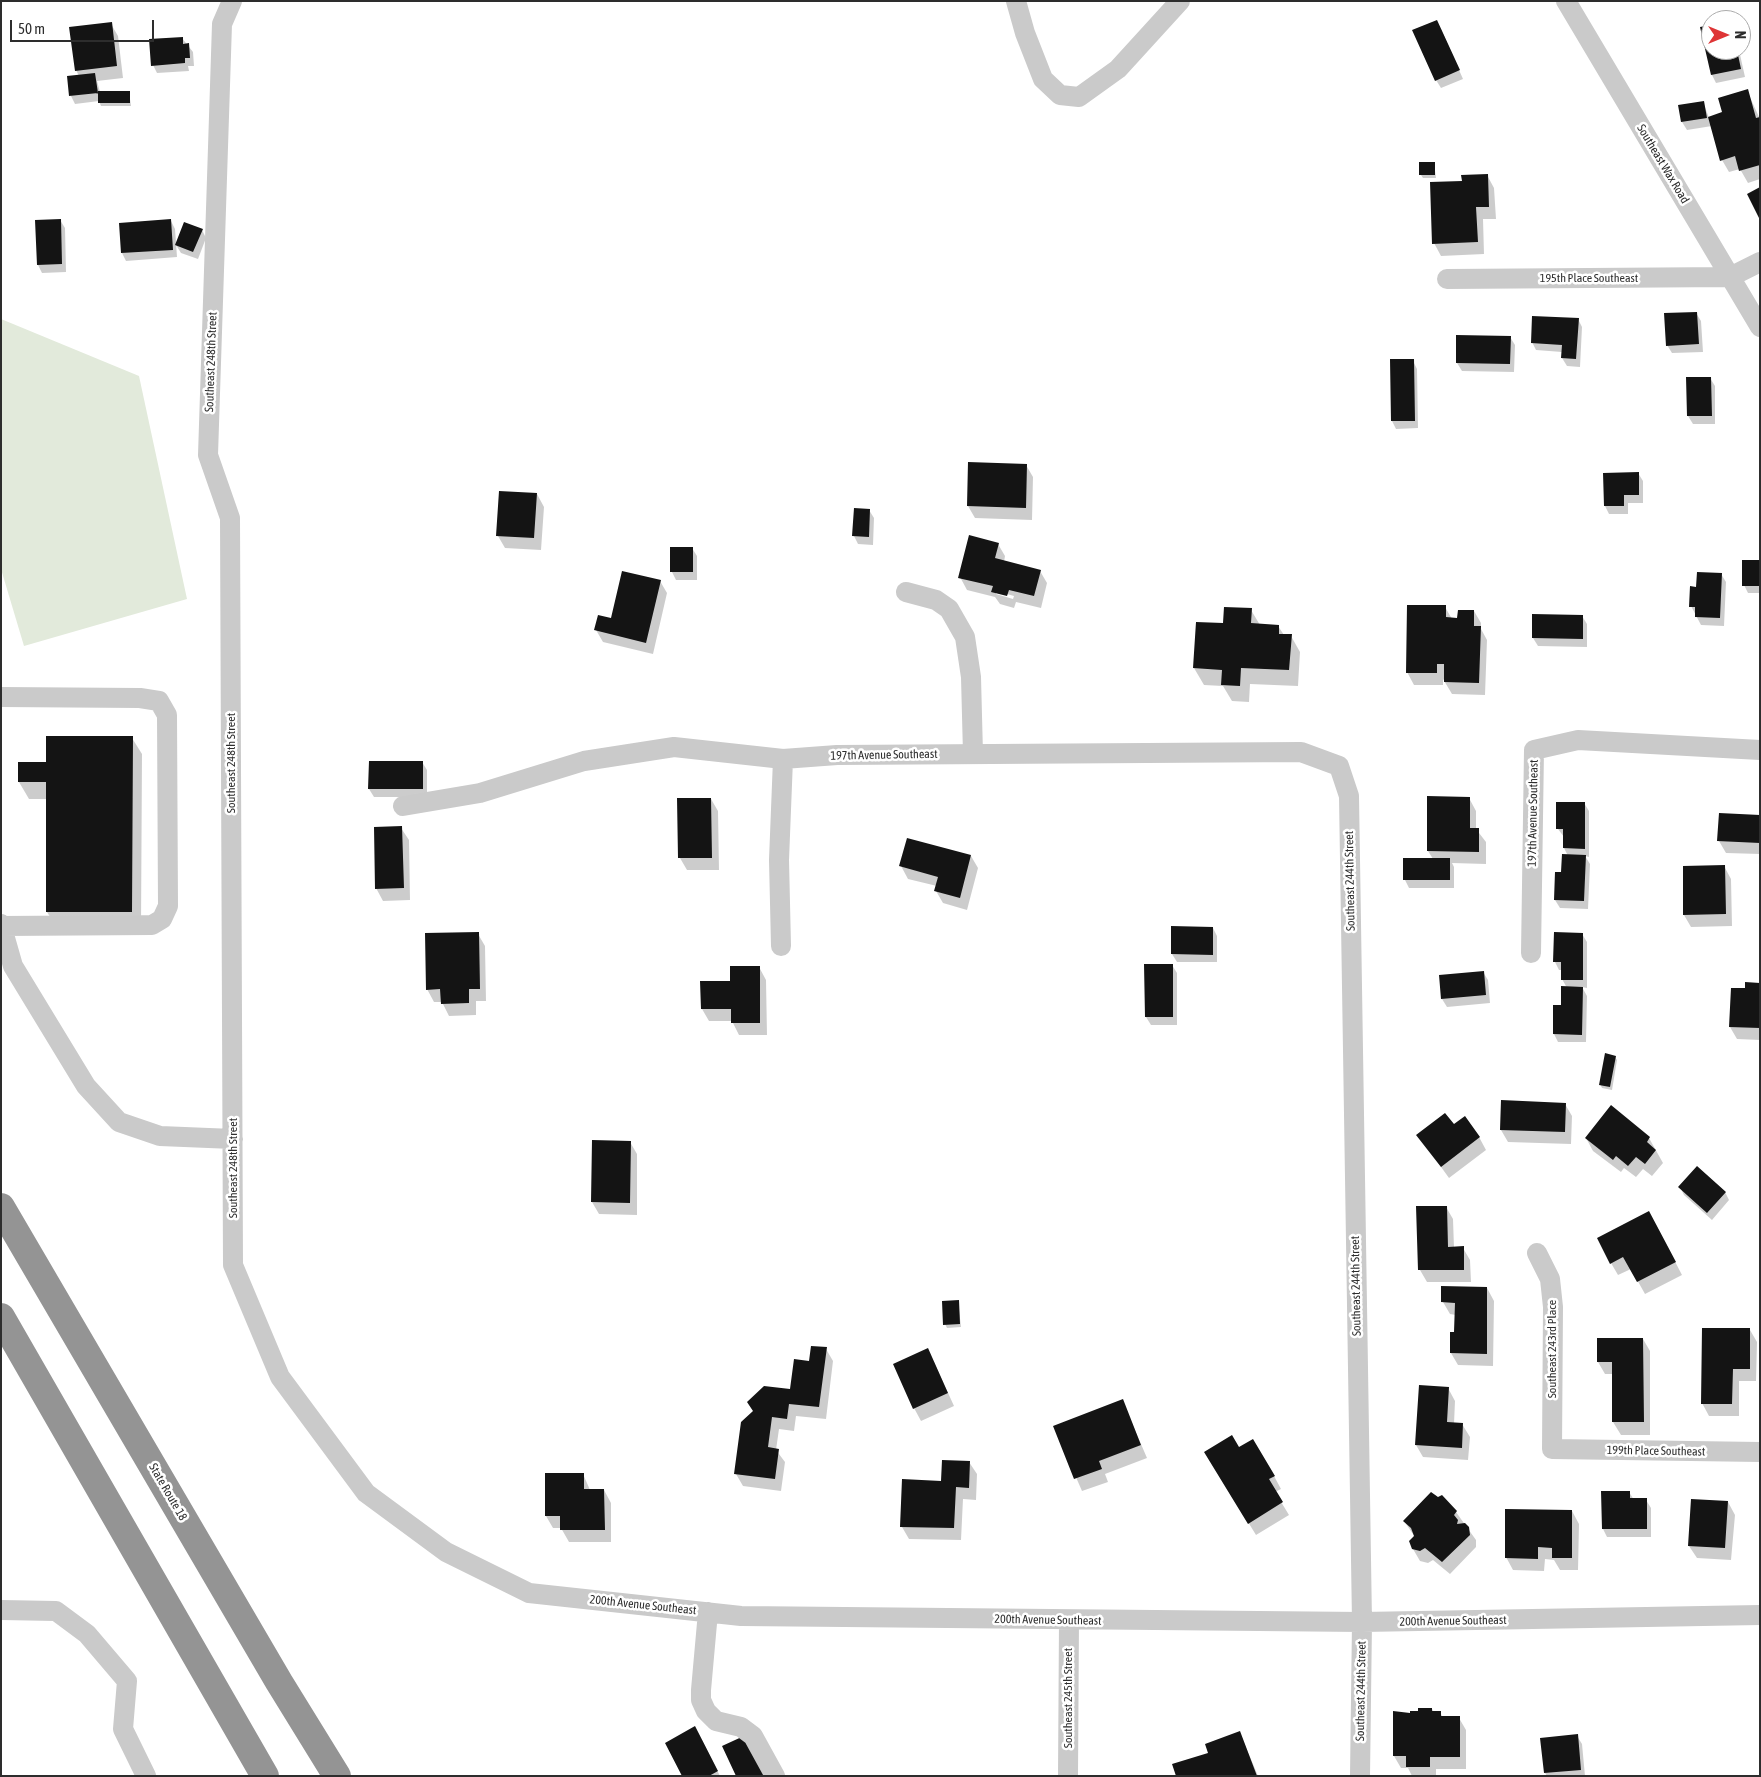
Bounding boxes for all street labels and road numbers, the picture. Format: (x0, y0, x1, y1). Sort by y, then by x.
street label: Southeast Wax Road (1634, 122, 1692, 206)
street label: 195th Place Southeast (1540, 271, 1638, 285)
street label: Southeast 248th Street (202, 312, 220, 412)
street label: Southeast 248th Street (224, 713, 238, 813)
street label: 197th Avenue Southeast (830, 747, 938, 763)
street label: 197th Avenue Southeast (1525, 759, 1541, 867)
street label: Southeast 244th Street (1342, 831, 1358, 931)
street label: Southeast 248th Street (226, 1118, 240, 1218)
street label: Southeast 244th Street (1348, 1236, 1364, 1336)
street label: Southeast 243rd Place (1545, 1300, 1559, 1398)
street label: 199th Place Southeast (1607, 1443, 1705, 1459)
street label: State Route 18 (146, 1461, 190, 1523)
street label: 200th Avenue Southeast (589, 1592, 697, 1618)
street label: 200th Avenue Southeast (994, 1612, 1102, 1628)
street label: 200th Avenue Southeast (1399, 1613, 1507, 1629)
street label: Southeast 244th Street (1353, 1641, 1369, 1741)
street label: Southeast 245th Street (1061, 1648, 1075, 1748)

